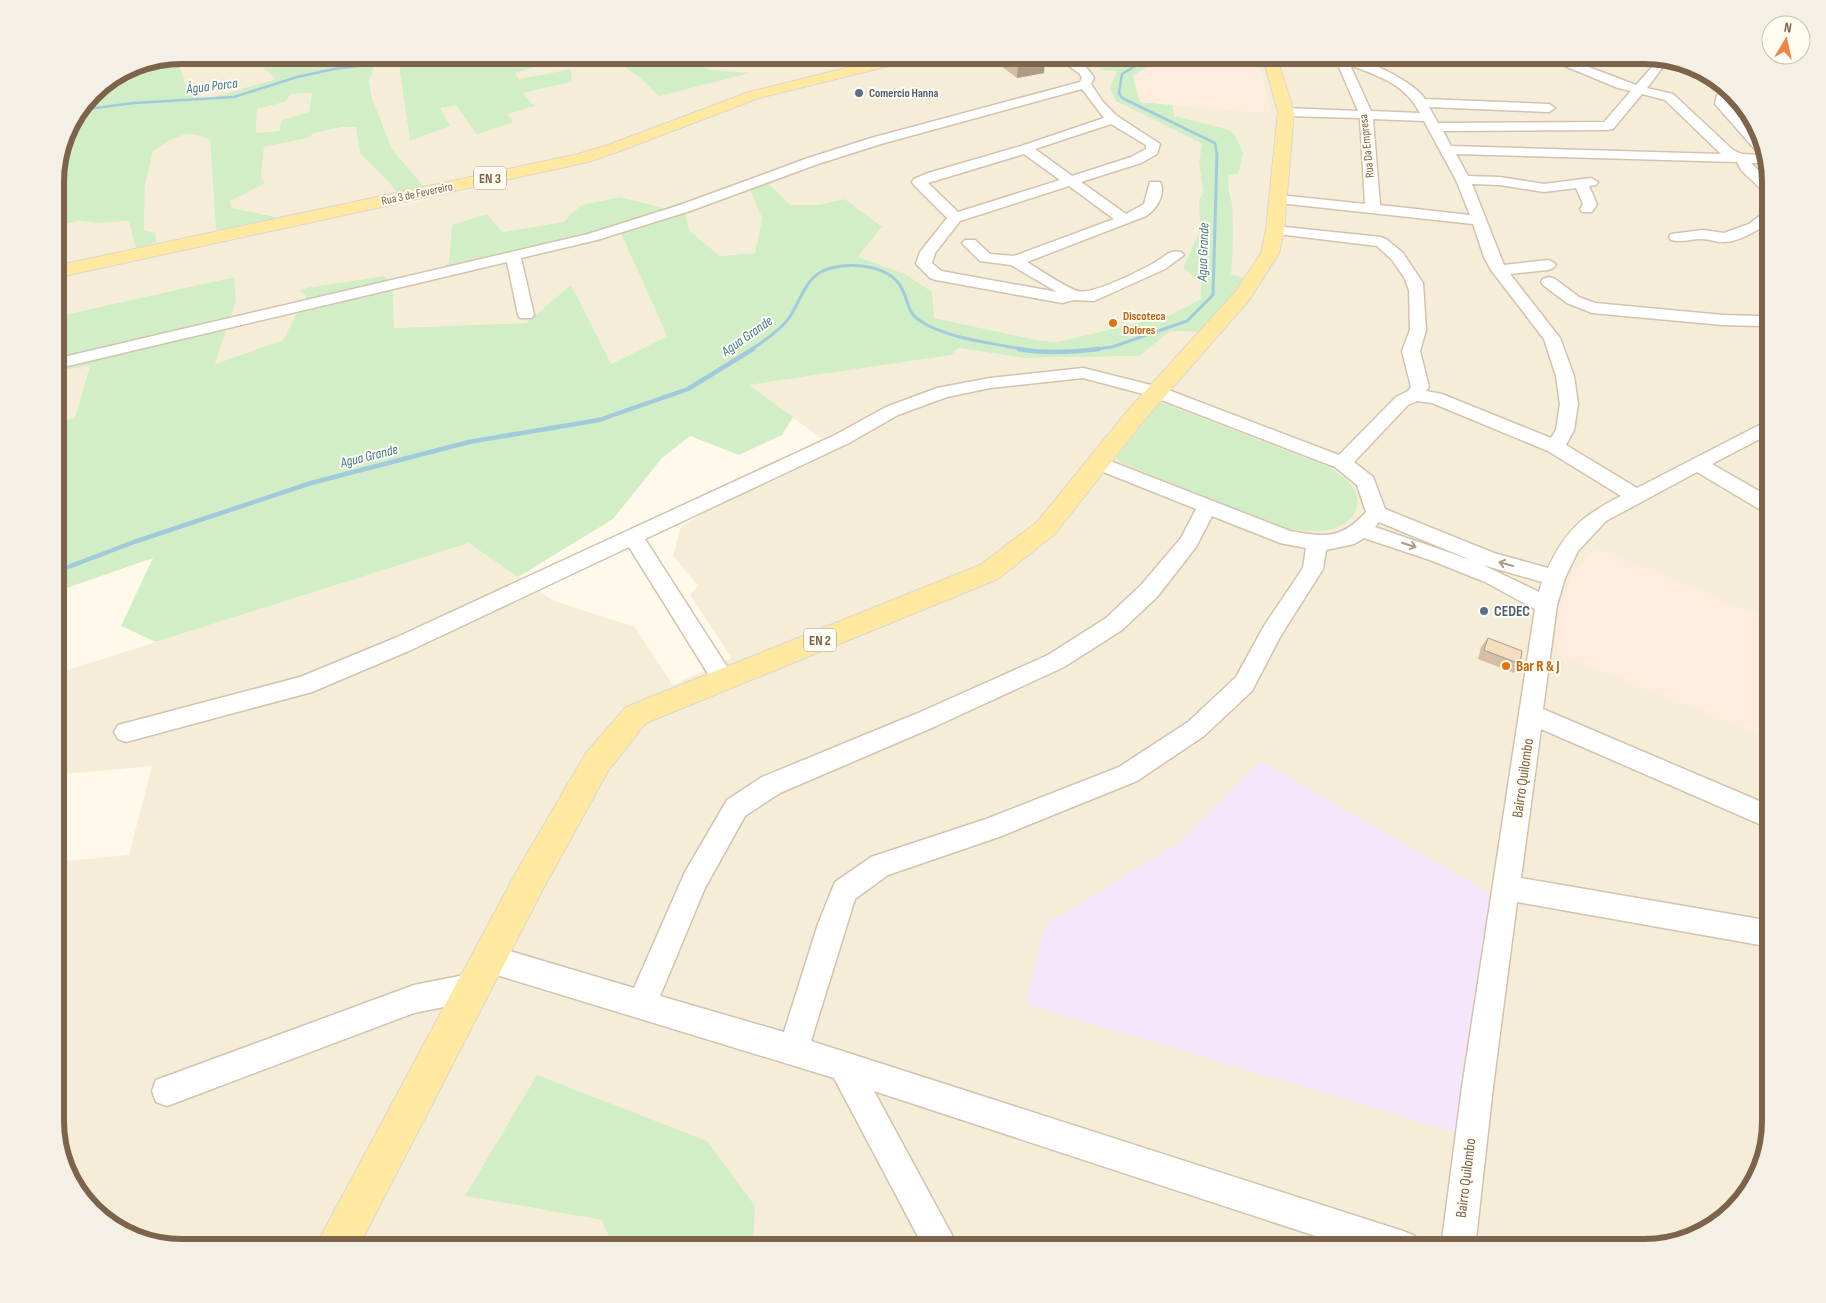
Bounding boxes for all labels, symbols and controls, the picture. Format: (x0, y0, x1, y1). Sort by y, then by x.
north arrow (1761, 15, 1811, 65)
text: N (1783, 19, 1793, 37)
water label: Água Porca (184, 74, 239, 98)
place label: Comercio Hanna (869, 86, 939, 101)
marker: Comercio Hanna (853, 87, 865, 99)
street label: Rua Da Empresa (1356, 113, 1378, 179)
road number: EN 3 (474, 167, 506, 190)
street label: Rua 3 de Fevereiro (380, 179, 454, 209)
water label: Agua Grande (1193, 222, 1213, 283)
place label: Discoteca Dolores (1123, 309, 1166, 338)
water label: Agua Grande (717, 312, 776, 360)
marker: Discoteca Dolores (1107, 317, 1119, 329)
water label: Agua Grande (338, 441, 400, 472)
one-way arrow (1401, 541, 1417, 551)
one-way arrow (1499, 559, 1515, 568)
place label: CEDEC (1494, 602, 1530, 621)
marker: CEDEC (1478, 605, 1490, 617)
road number: EN 2 (804, 628, 836, 652)
place label: Bar R & J (1516, 657, 1560, 676)
marker: Bar R & J (1500, 660, 1512, 672)
street label: Bairro Quilombo (1508, 737, 1538, 819)
street label: Bairro Quilombo (1452, 1137, 1480, 1219)

